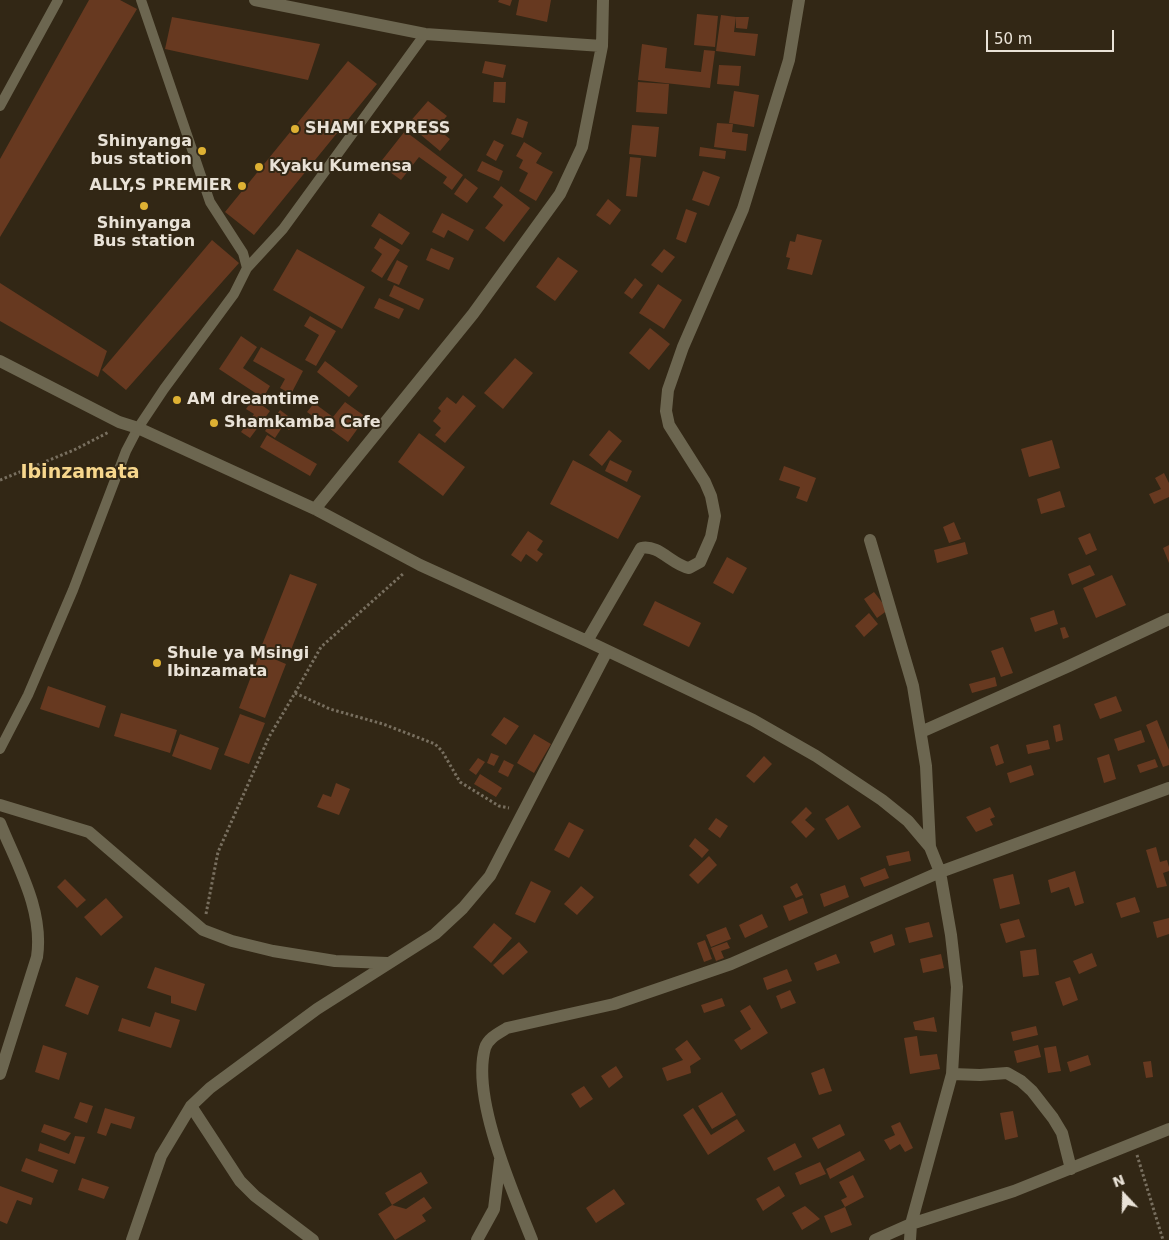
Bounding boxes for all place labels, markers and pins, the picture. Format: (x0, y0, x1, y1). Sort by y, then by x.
place label: SHAMI EXPRESS (305, 119, 450, 139)
marker: SHAMI EXPRESS (289, 123, 301, 135)
place label: Shinyanga bus station (91, 132, 192, 170)
marker: Shinyanga bus station (196, 145, 208, 157)
place label: Kyaku Kumensa (269, 157, 412, 177)
marker: Kyaku Kumensa (253, 161, 265, 173)
place label: ALLY,S PREMIER (90, 176, 232, 196)
marker: ALLY,S PREMIER (236, 180, 248, 192)
marker: Shinyanga Bus station (138, 200, 150, 212)
place label: Shinyanga Bus station (93, 214, 195, 252)
place label: AM dreamtime (187, 390, 319, 410)
marker: AM dreamtime (171, 394, 183, 406)
place label: Shamkamba Cafe (224, 413, 381, 433)
marker: Shamkamba Cafe (208, 417, 220, 429)
place label: Shule ya Msingi Ibinzamata (167, 644, 309, 682)
marker: Shule ya Msingi Ibinzamata (151, 657, 163, 669)

